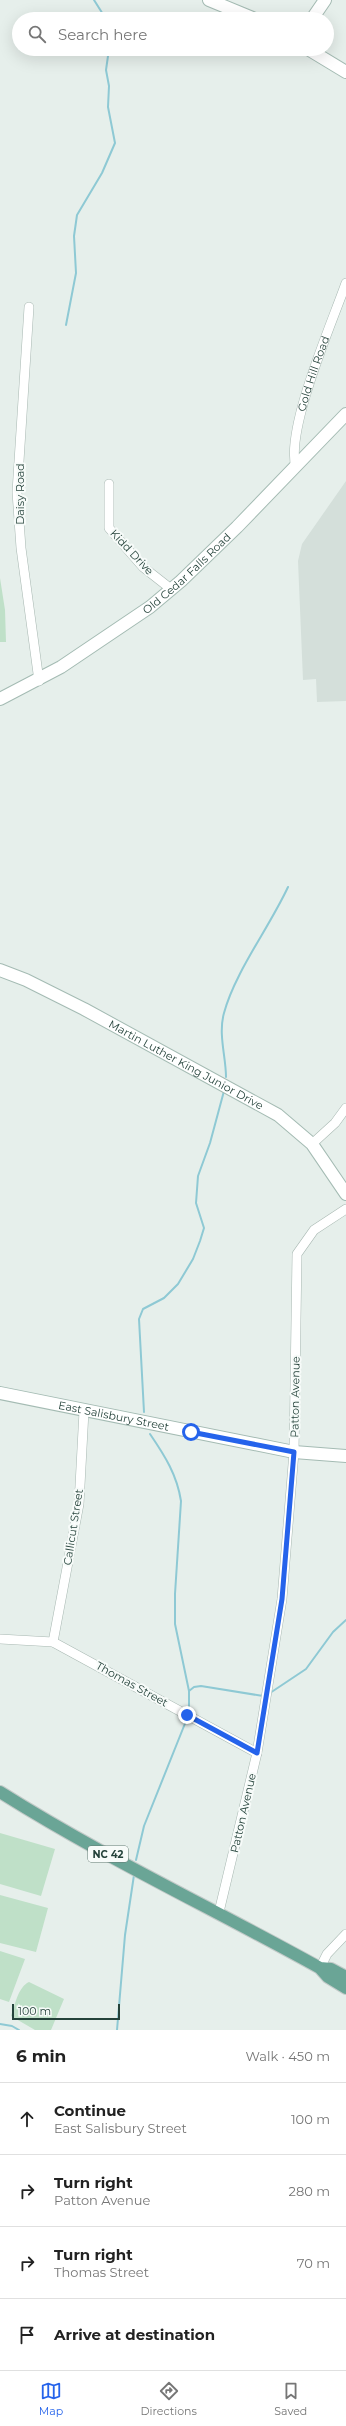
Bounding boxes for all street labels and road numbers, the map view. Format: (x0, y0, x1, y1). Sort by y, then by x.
street label: Gold Hill Road (294, 334, 332, 413)
street label: Daisy Road (13, 463, 27, 525)
street label: Kidd Drive (107, 526, 157, 578)
street label: Old Cedar Falls Road (140, 530, 234, 617)
street label: Martin Luther King Junior Drive (106, 1017, 266, 1113)
street label: Patton Avenue (287, 1356, 303, 1438)
street label: East Salisbury Street (57, 1398, 171, 1434)
street label: Callicut Street (60, 1487, 86, 1566)
street label: Thomas Street (93, 1658, 171, 1710)
street label: Patton Avenue (227, 1771, 259, 1854)
road number: NC 42 (88, 1846, 128, 1862)

